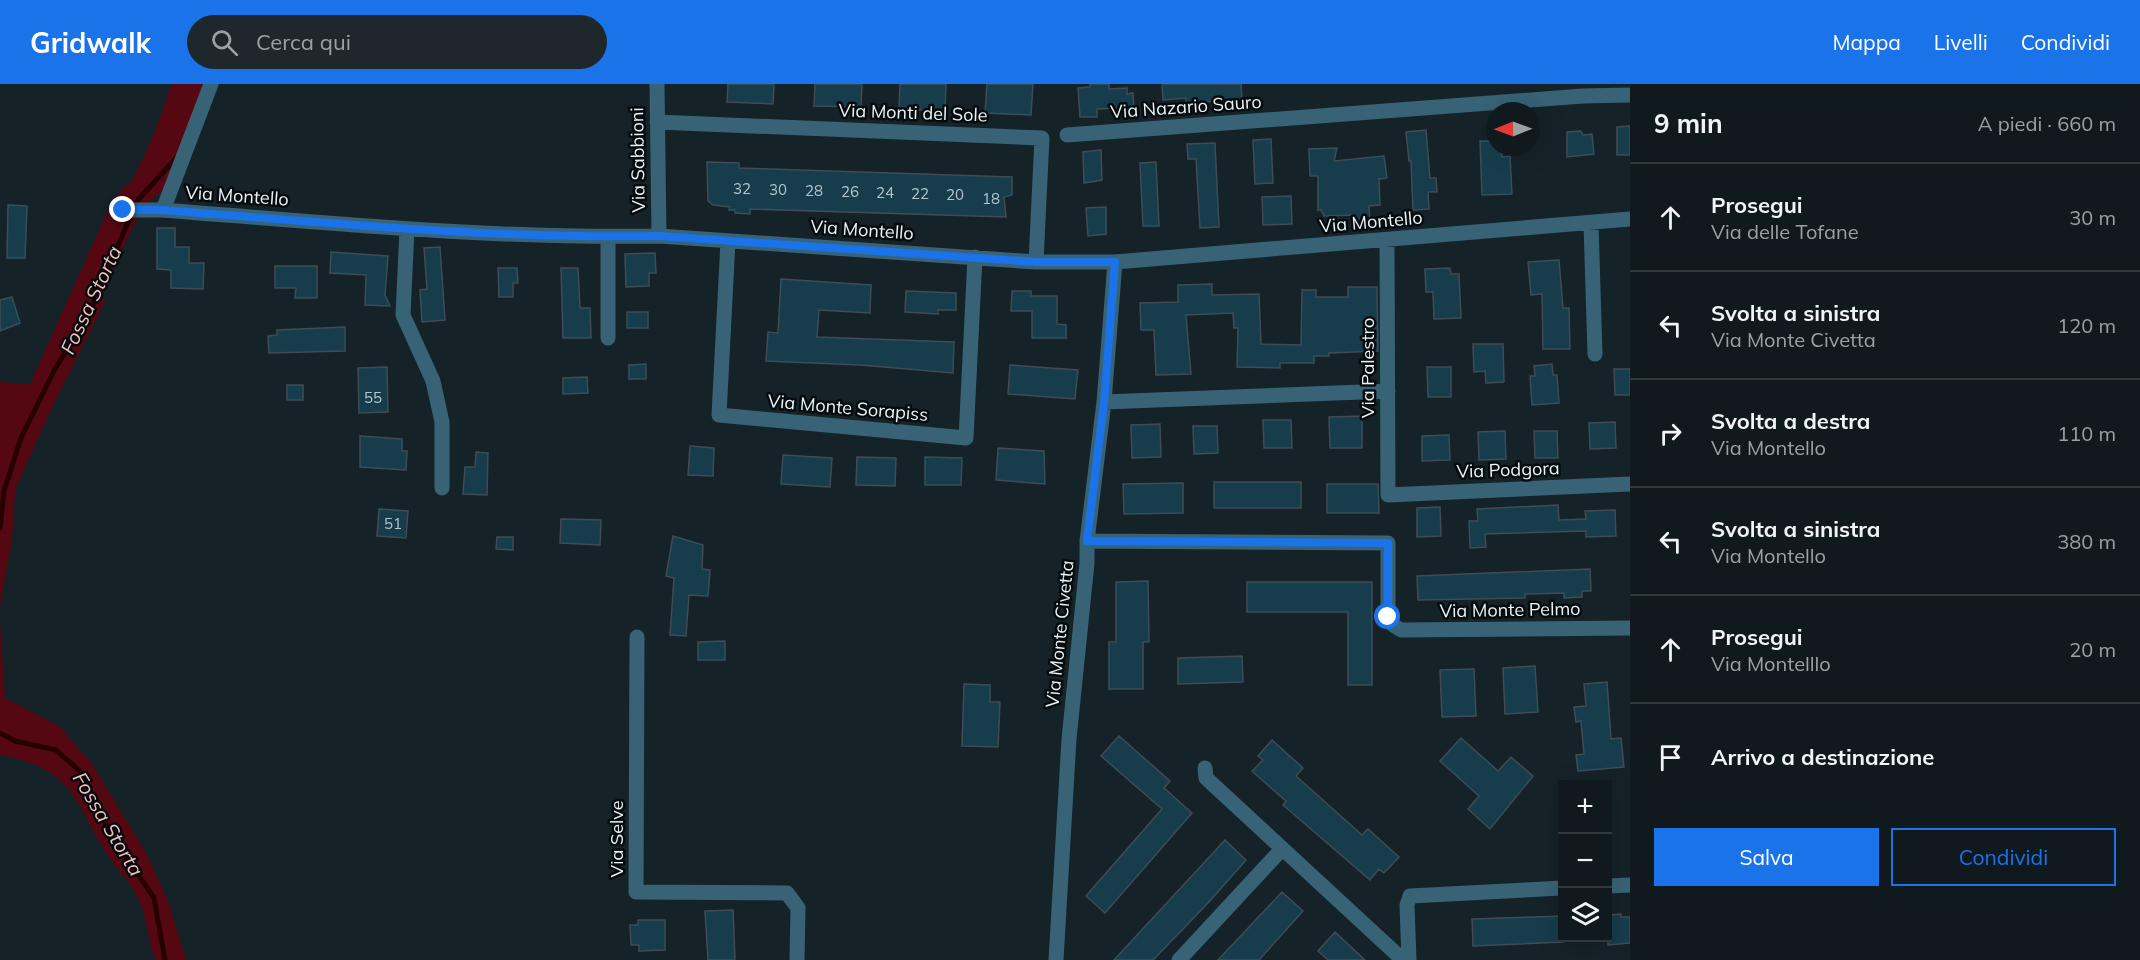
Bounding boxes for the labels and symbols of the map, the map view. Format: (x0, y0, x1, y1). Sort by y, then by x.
street label: Via Nazario Sauro (1110, 90, 1262, 123)
street label: Via Monti del Sole (838, 98, 988, 127)
north arrow (1486, 102, 1540, 156)
street label: Via Sabbioni (625, 107, 650, 213)
house number: 32 (733, 179, 751, 198)
street label: Via Montello (185, 180, 289, 211)
house number: 30 (769, 180, 787, 199)
house number: 28 (805, 181, 823, 200)
house number: 26 (841, 182, 859, 201)
house number: 24 (876, 183, 894, 202)
house number: 22 (911, 184, 929, 203)
house number: 20 (946, 185, 964, 204)
house number: 18 (982, 189, 1000, 208)
route end (109, 196, 135, 222)
street label: Via Montello (1318, 206, 1423, 237)
street label: Via Montello (810, 214, 914, 245)
water label: Fossa Storta (55, 242, 127, 358)
street label: Via Palestro (1356, 318, 1379, 418)
house number: 55 (364, 388, 382, 407)
street label: Via Monte Sorapiss (767, 389, 929, 426)
street label: Via Podgora (1456, 456, 1560, 483)
house number: 51 (384, 514, 402, 533)
street label: Via Monte Civetta (1040, 559, 1079, 709)
street label: Via Monte Pelmo (1439, 597, 1581, 622)
route start (1374, 603, 1400, 629)
water label: Fossa Storta (68, 767, 149, 880)
street label: Via Selve (605, 801, 628, 877)

